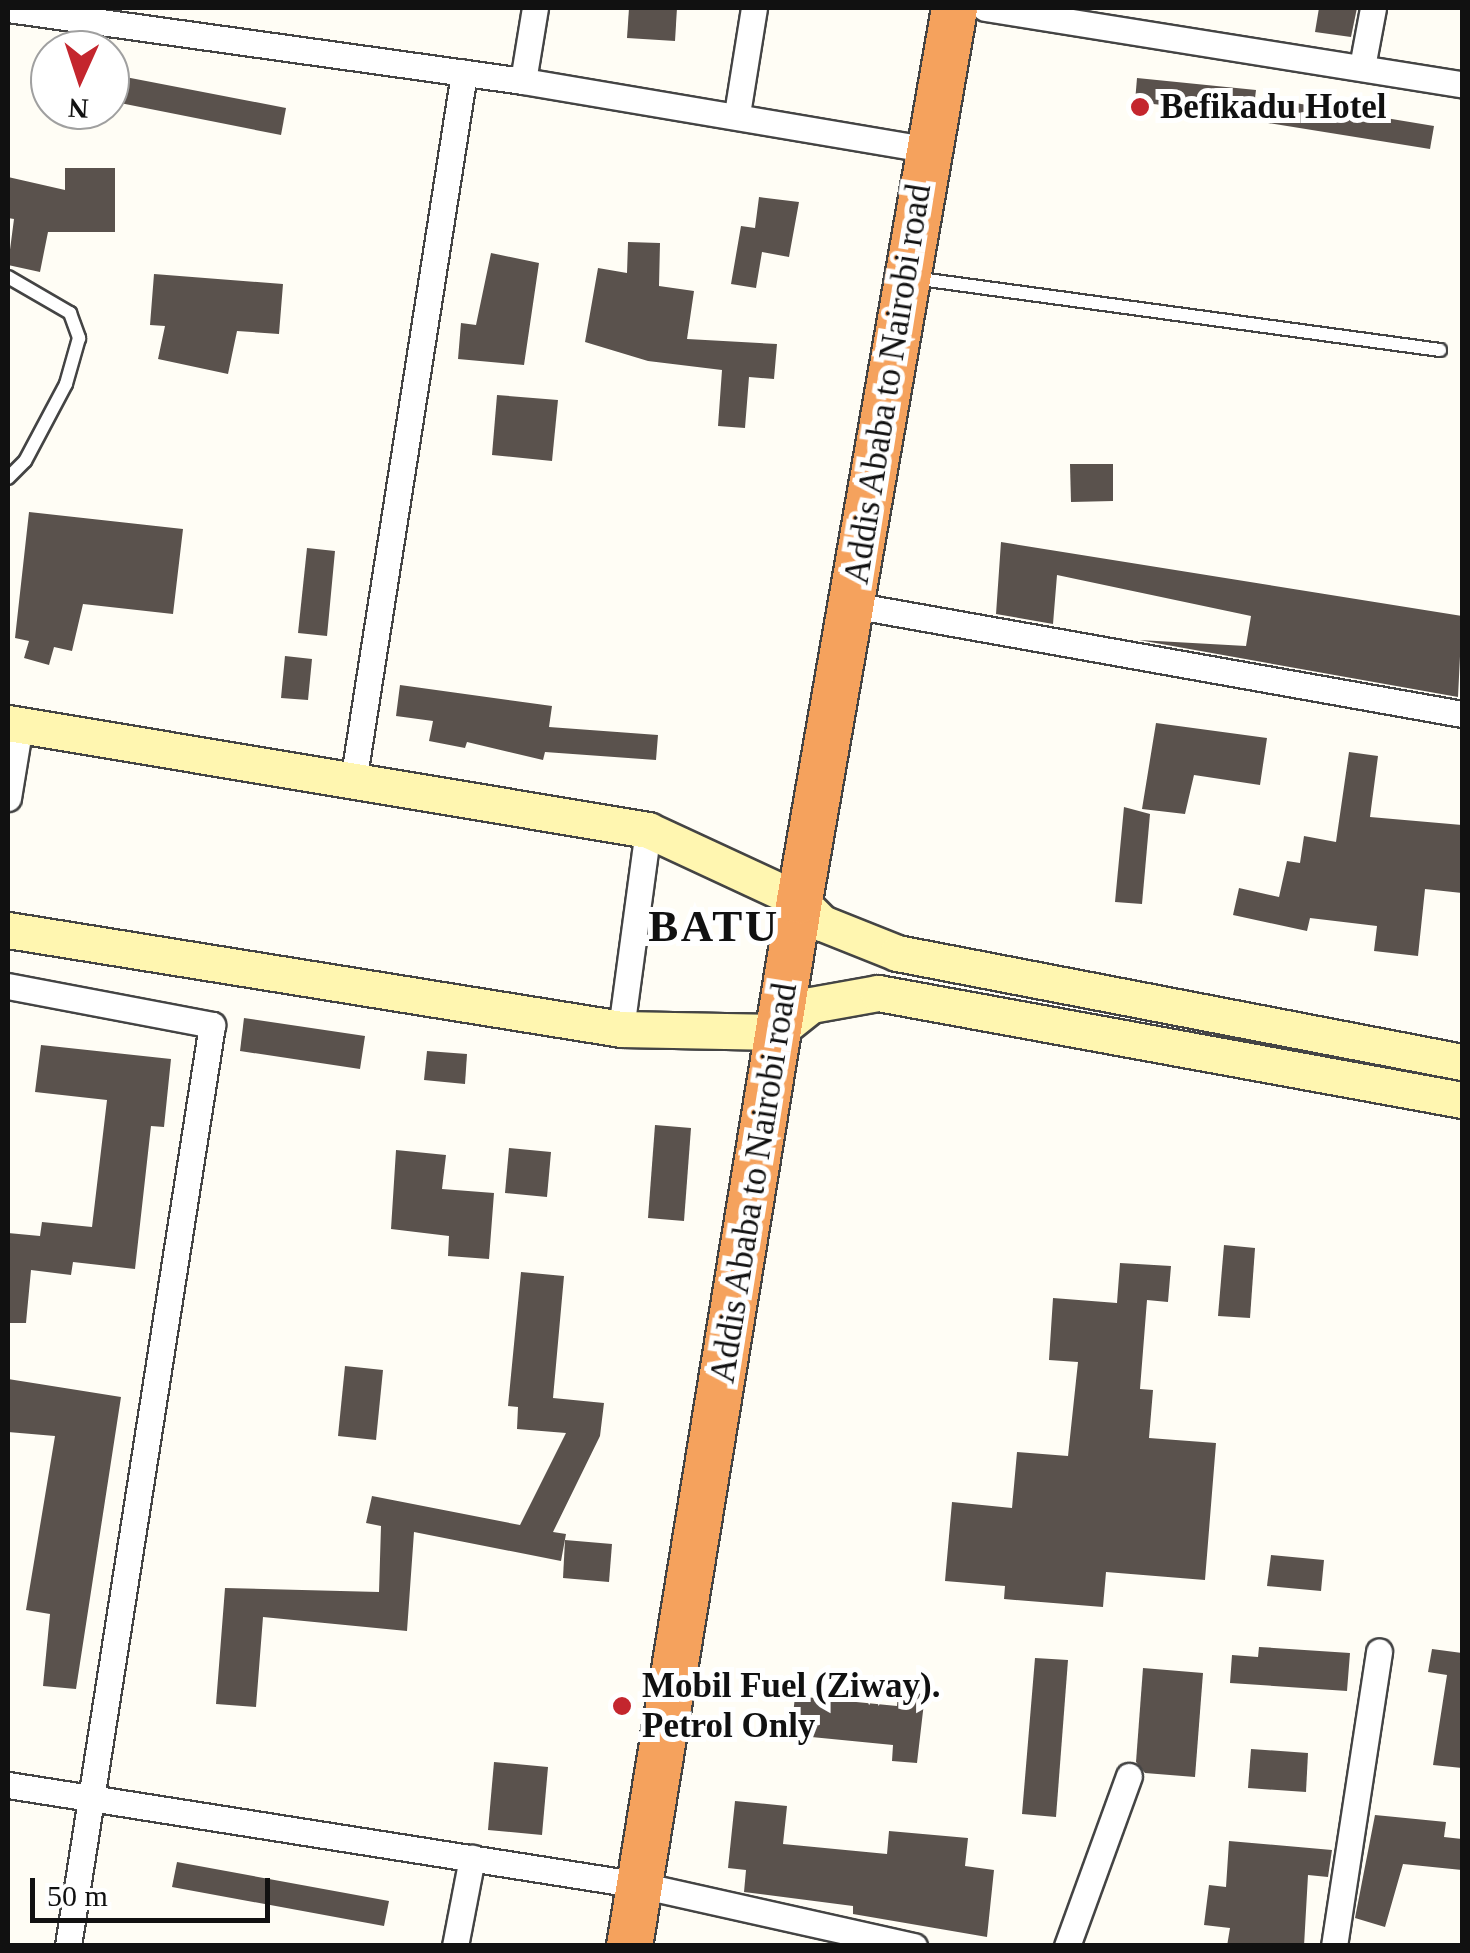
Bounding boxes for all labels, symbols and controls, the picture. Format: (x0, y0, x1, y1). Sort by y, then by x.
north arrow (30, 30, 130, 130)
place label: Befikadu Hotel (1160, 86, 1387, 128)
text: N (68, 92, 89, 124)
marker: Befikadu Hotel (1129, 96, 1151, 118)
street label: Addis Ababa to Nairobi road (835, 180, 941, 588)
district label: BATU (648, 900, 780, 954)
street label: Addis Ababa to Nairobi road (701, 979, 807, 1387)
place label: Mobil Fuel (Ziway). Petrol Only (642, 1665, 940, 1747)
marker: Mobil Fuel (Ziway). Petrol Only (611, 1695, 633, 1717)
scale bar (35, 1858, 275, 1920)
text: 50 m (47, 1879, 108, 1912)

